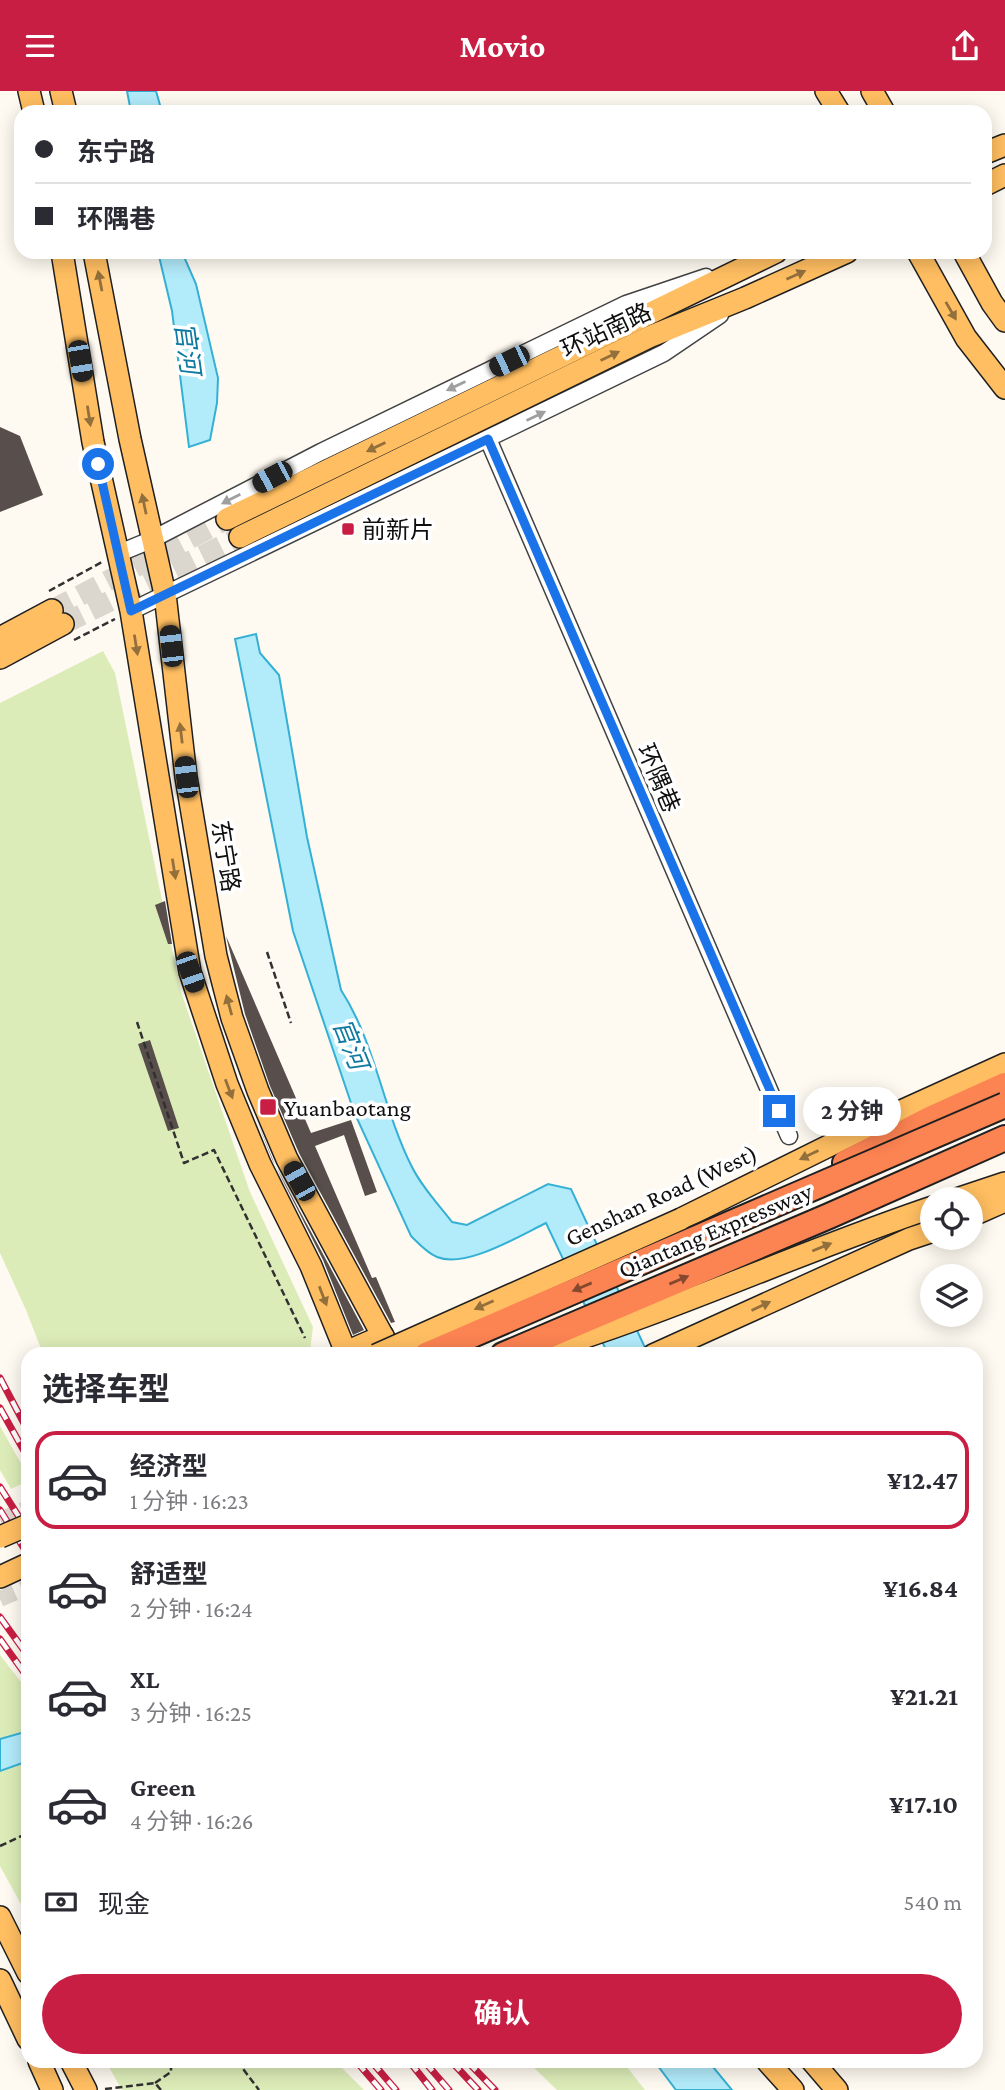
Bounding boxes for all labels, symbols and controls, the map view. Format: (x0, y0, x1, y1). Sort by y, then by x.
icon: menu (21, 27, 59, 65)
icon: share (946, 27, 984, 65)
text: Movio (460, 28, 546, 64)
text: 东宁路 (77, 138, 155, 167)
text: 环隅巷 (77, 205, 155, 234)
one-way arrow (786, 269, 806, 281)
one-way arrow (94, 270, 105, 292)
street label: 环站南路 (557, 297, 655, 363)
one-way arrow (945, 302, 957, 321)
water label: 官河 (169, 320, 206, 381)
car (67, 338, 94, 384)
car (486, 342, 533, 380)
one-way arrow (600, 351, 620, 362)
one-way arrow (446, 381, 467, 392)
one-way arrow (84, 405, 95, 427)
one-way arrow (526, 410, 546, 421)
one-way arrow (366, 441, 386, 452)
route start (82, 448, 114, 480)
car (249, 458, 296, 496)
one-way arrow (138, 493, 149, 515)
one-way arrow (221, 493, 241, 504)
place label: 前新片 (362, 516, 434, 543)
marker: 前新片 (340, 521, 356, 537)
car (159, 624, 184, 668)
one-way arrow (131, 634, 142, 656)
one-way arrow (176, 722, 187, 744)
street label: 环隅巷 (633, 740, 685, 816)
car (174, 755, 199, 799)
street label: 东宁路 (207, 818, 245, 894)
one-way arrow (169, 858, 180, 880)
car (174, 949, 207, 995)
one-way arrow (223, 994, 234, 1016)
water label: 官河 (327, 1014, 375, 1078)
one-way arrow (224, 1078, 235, 1099)
callout: 2 分钟 (804, 1087, 902, 1135)
place label: Yuanbaotang (284, 1094, 412, 1121)
route end (763, 1095, 795, 1127)
marker: Yuanbaotang (258, 1097, 278, 1117)
text: 2 分钟 (821, 1098, 883, 1124)
street label: Genshan Road (West) (561, 1139, 761, 1252)
one-way arrow (799, 1149, 819, 1160)
car (280, 1158, 319, 1204)
street label: Qiantang Expressway (614, 1177, 817, 1283)
map controls (920, 1187, 983, 1327)
button: locate (920, 1187, 983, 1250)
one-way arrow (811, 1242, 832, 1253)
button: layers (920, 1264, 983, 1327)
one-way arrow (669, 1274, 689, 1286)
one-way arrow (572, 1282, 593, 1293)
one-way arrow (318, 1286, 329, 1307)
one-way arrow (474, 1299, 494, 1311)
one-way arrow (750, 1300, 771, 1311)
text: 选择车型 (42, 1371, 170, 1407)
icon: car (46, 1449, 109, 1512)
text: 经济型 (130, 1452, 208, 1481)
text: ¥12.47 (887, 1466, 958, 1495)
text: 1 分钟 · 16:23 (130, 1488, 249, 1514)
icon: car (46, 1557, 109, 1620)
text: 舒适型 (130, 1560, 208, 1589)
text: ¥16.84 (883, 1574, 958, 1603)
text: 2 分钟 · 16:24 (130, 1596, 253, 1622)
icon: car (46, 1665, 109, 1728)
text: XL (130, 1665, 159, 1694)
text: ¥21.21 (890, 1682, 958, 1711)
text: 3 分钟 · 16:25 (130, 1700, 252, 1726)
icon: car (46, 1773, 109, 1836)
text: Green (130, 1773, 196, 1802)
text: ¥17.10 (889, 1790, 958, 1819)
text: 4 分钟 · 16:26 (130, 1808, 253, 1834)
icon: cash (42, 1883, 80, 1921)
text: 540 m (904, 1889, 962, 1915)
text: 现金 (98, 1890, 150, 1919)
button: 确认 (42, 1974, 962, 2054)

